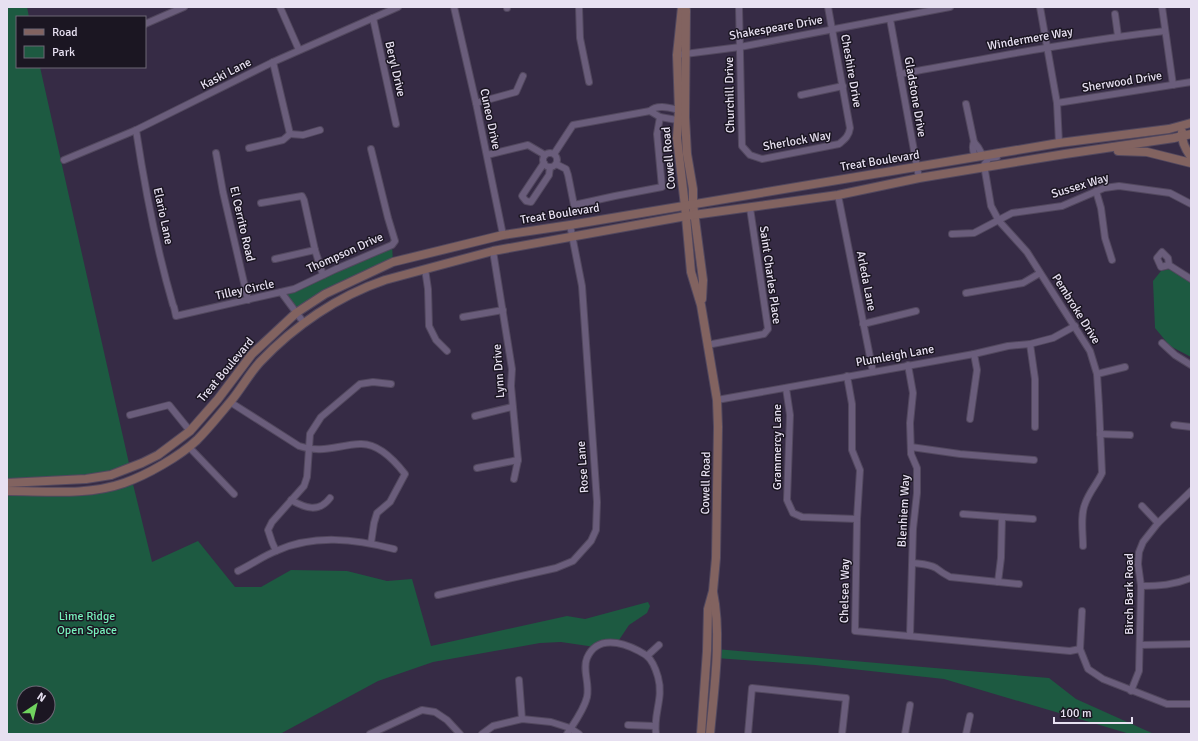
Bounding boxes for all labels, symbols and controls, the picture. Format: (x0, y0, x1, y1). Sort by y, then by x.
street label: Shakespeare Drive (728, 12, 824, 44)
legend (16, 16, 146, 68)
street label: Windermere Way (986, 24, 1074, 54)
text: Road (52, 25, 78, 40)
street label: Cheshire Drive (837, 33, 865, 109)
street label: Beryl Drive (381, 40, 409, 98)
text: Park (52, 45, 75, 60)
street label: Kaski Lane (198, 55, 254, 93)
street label: Gladstone Drive (901, 56, 929, 138)
street label: Churchill Drive (722, 57, 738, 133)
street label: Sherwood Drive (1081, 68, 1163, 96)
street label: Cuneo Drive (476, 87, 504, 151)
street label: Cowell Road (659, 126, 679, 190)
street label: Sherlock Way (762, 128, 833, 154)
street label: Treat Boulevard (839, 147, 921, 175)
street label: Sussex Way (1049, 170, 1111, 202)
street label: El Cerrito Road (226, 185, 258, 263)
street label: Elario Lane (150, 186, 176, 246)
street label: Treat Boulevard (519, 200, 601, 228)
street label: Saint Charles Place (756, 225, 784, 325)
street label: Thompson Drive (304, 229, 386, 277)
street label: Arleda Lane (853, 250, 879, 312)
street label: Pembroke Drive (1048, 271, 1104, 347)
street label: Tilley Circle (214, 276, 276, 304)
street label: Treat Boulevard (195, 335, 257, 405)
street label: Plumleigh Lane (855, 342, 935, 370)
street label: Lynn Drive (490, 344, 508, 398)
street label: Grammercy Lane (770, 404, 785, 490)
street label: Rose Lane (574, 441, 592, 493)
street label: Cowell Road (698, 451, 714, 515)
street label: Blenhiem Way (895, 474, 913, 548)
street label: Birch Bark Road (1122, 553, 1137, 635)
street label: Chelsea Way (837, 558, 853, 623)
park label: Lime Ridge Open Space (57, 609, 117, 638)
north arrow (16, 685, 56, 725)
text: N (35, 690, 48, 705)
scale bar (1054, 699, 1132, 725)
text: 100 m (1060, 706, 1092, 721)

